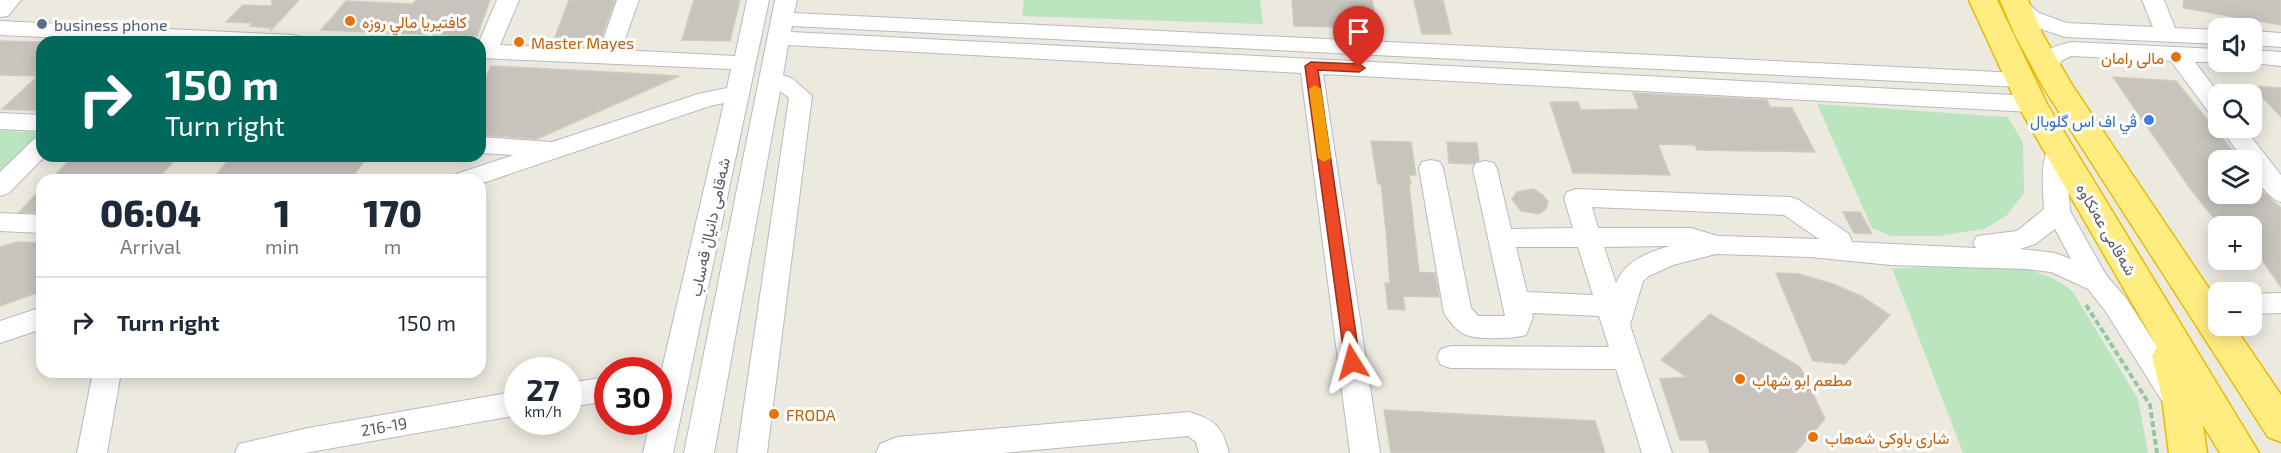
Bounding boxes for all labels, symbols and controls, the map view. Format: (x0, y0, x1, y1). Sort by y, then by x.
pin (1333, 6, 1384, 68)
place label: كافتيريا مالي روزه (362, 12, 467, 36)
marker: كافتيريا مالي روزه (343, 14, 357, 28)
place label: business phone (54, 15, 168, 34)
icon: arrive (1342, 15, 1375, 48)
marker: business phone (35, 17, 49, 31)
map controls (2208, 18, 2262, 336)
button: sound (2208, 18, 2262, 72)
place label: Master Mayes (531, 33, 634, 52)
marker: Master Mayes (512, 35, 526, 49)
place label: مالى رامان (2101, 48, 2164, 69)
marker: مالى رامان (2169, 50, 2183, 64)
text: 150 m (165, 58, 279, 108)
icon: right (66, 60, 144, 138)
button: search (2208, 84, 2262, 138)
text: Turn right (165, 109, 285, 141)
place label: ڤي اف اس گلوبال (2030, 111, 2137, 135)
marker: ڤي اف اس گلوبال (2142, 113, 2156, 127)
button: layers (2208, 150, 2262, 204)
street label: شەقامی دانیاڵ قەساب (685, 156, 735, 299)
street label: شەقامی عەنکاوە (2071, 180, 2141, 279)
text: 06:04 (100, 191, 201, 234)
text: 1 (274, 191, 290, 234)
text: 170 (363, 191, 422, 234)
button: + (2208, 216, 2262, 270)
text: Arrival (120, 234, 181, 258)
text: min (265, 234, 299, 258)
text: m (384, 234, 401, 258)
button: − (2208, 282, 2262, 336)
icon: right (66, 306, 99, 339)
text: Turn right (117, 309, 219, 335)
text: 150 m (398, 309, 456, 335)
position arrow (1320, 330, 1384, 394)
speed limit sign: 30 (594, 357, 672, 435)
place label: مطعم ابو شهاب (1752, 370, 1852, 391)
text: 27 (526, 371, 560, 407)
marker: مطعم ابو شهاب (1733, 372, 1747, 386)
text: km/h (524, 402, 562, 420)
place label: FRODA (786, 405, 836, 424)
marker: FRODA (767, 407, 781, 421)
street label: 216-19 (359, 413, 409, 439)
place label: شاری باوکی شەھاب (1825, 428, 1949, 449)
marker: شاری باوکی شەھاب (1806, 430, 1820, 444)

